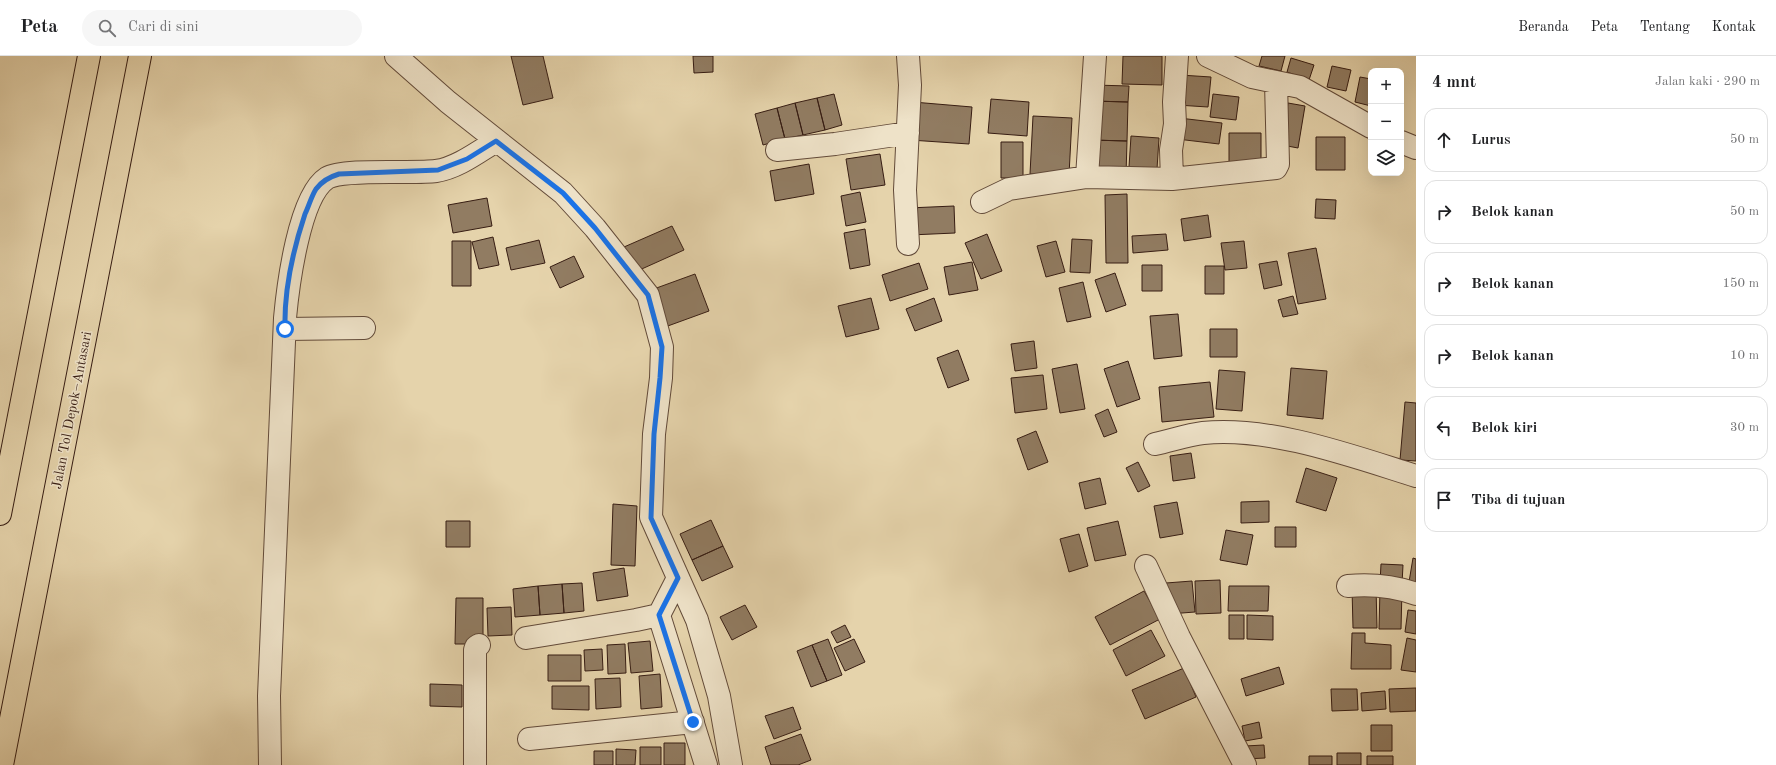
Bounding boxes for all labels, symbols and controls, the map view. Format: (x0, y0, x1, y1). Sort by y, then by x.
search box (82, 10, 362, 46)
icon: search (96, 17, 118, 39)
text: Peta (20, 18, 58, 37)
text: Cari di sini (128, 20, 199, 35)
text: Beranda (1518, 20, 1569, 34)
text: Peta (1591, 20, 1618, 34)
text: Tentang (1640, 20, 1690, 34)
text: Kontak (1712, 20, 1756, 34)
map controls (1368, 68, 1404, 176)
button: + (1368, 68, 1404, 104)
text: 4 mnt (1432, 74, 1476, 91)
text: Jalan kaki · 290 m (1655, 75, 1760, 88)
button: − (1368, 104, 1404, 140)
icon: ahead (1433, 129, 1455, 151)
text: Lurus (1471, 133, 1511, 148)
text: 50 m (1730, 133, 1759, 146)
button: layers (1368, 140, 1404, 176)
icon: right (1433, 201, 1455, 223)
text: Belok kanan (1471, 205, 1554, 220)
text: 50 m (1730, 205, 1759, 218)
icon: right (1433, 273, 1455, 295)
text: Belok kanan (1471, 277, 1554, 292)
text: 150 m (1722, 277, 1759, 290)
route start (276, 320, 294, 338)
street label: Jalan Tol Depok–Antasari (50, 330, 94, 490)
icon: right (1433, 345, 1455, 367)
text: Belok kanan (1471, 349, 1554, 364)
text: 10 m (1730, 349, 1759, 362)
icon: left (1433, 417, 1455, 439)
text: Belok kiri (1471, 421, 1537, 436)
text: 30 m (1730, 421, 1759, 434)
icon: arrive (1433, 489, 1455, 511)
text: Tiba di tujuan (1471, 493, 1565, 508)
route end (684, 713, 702, 731)

